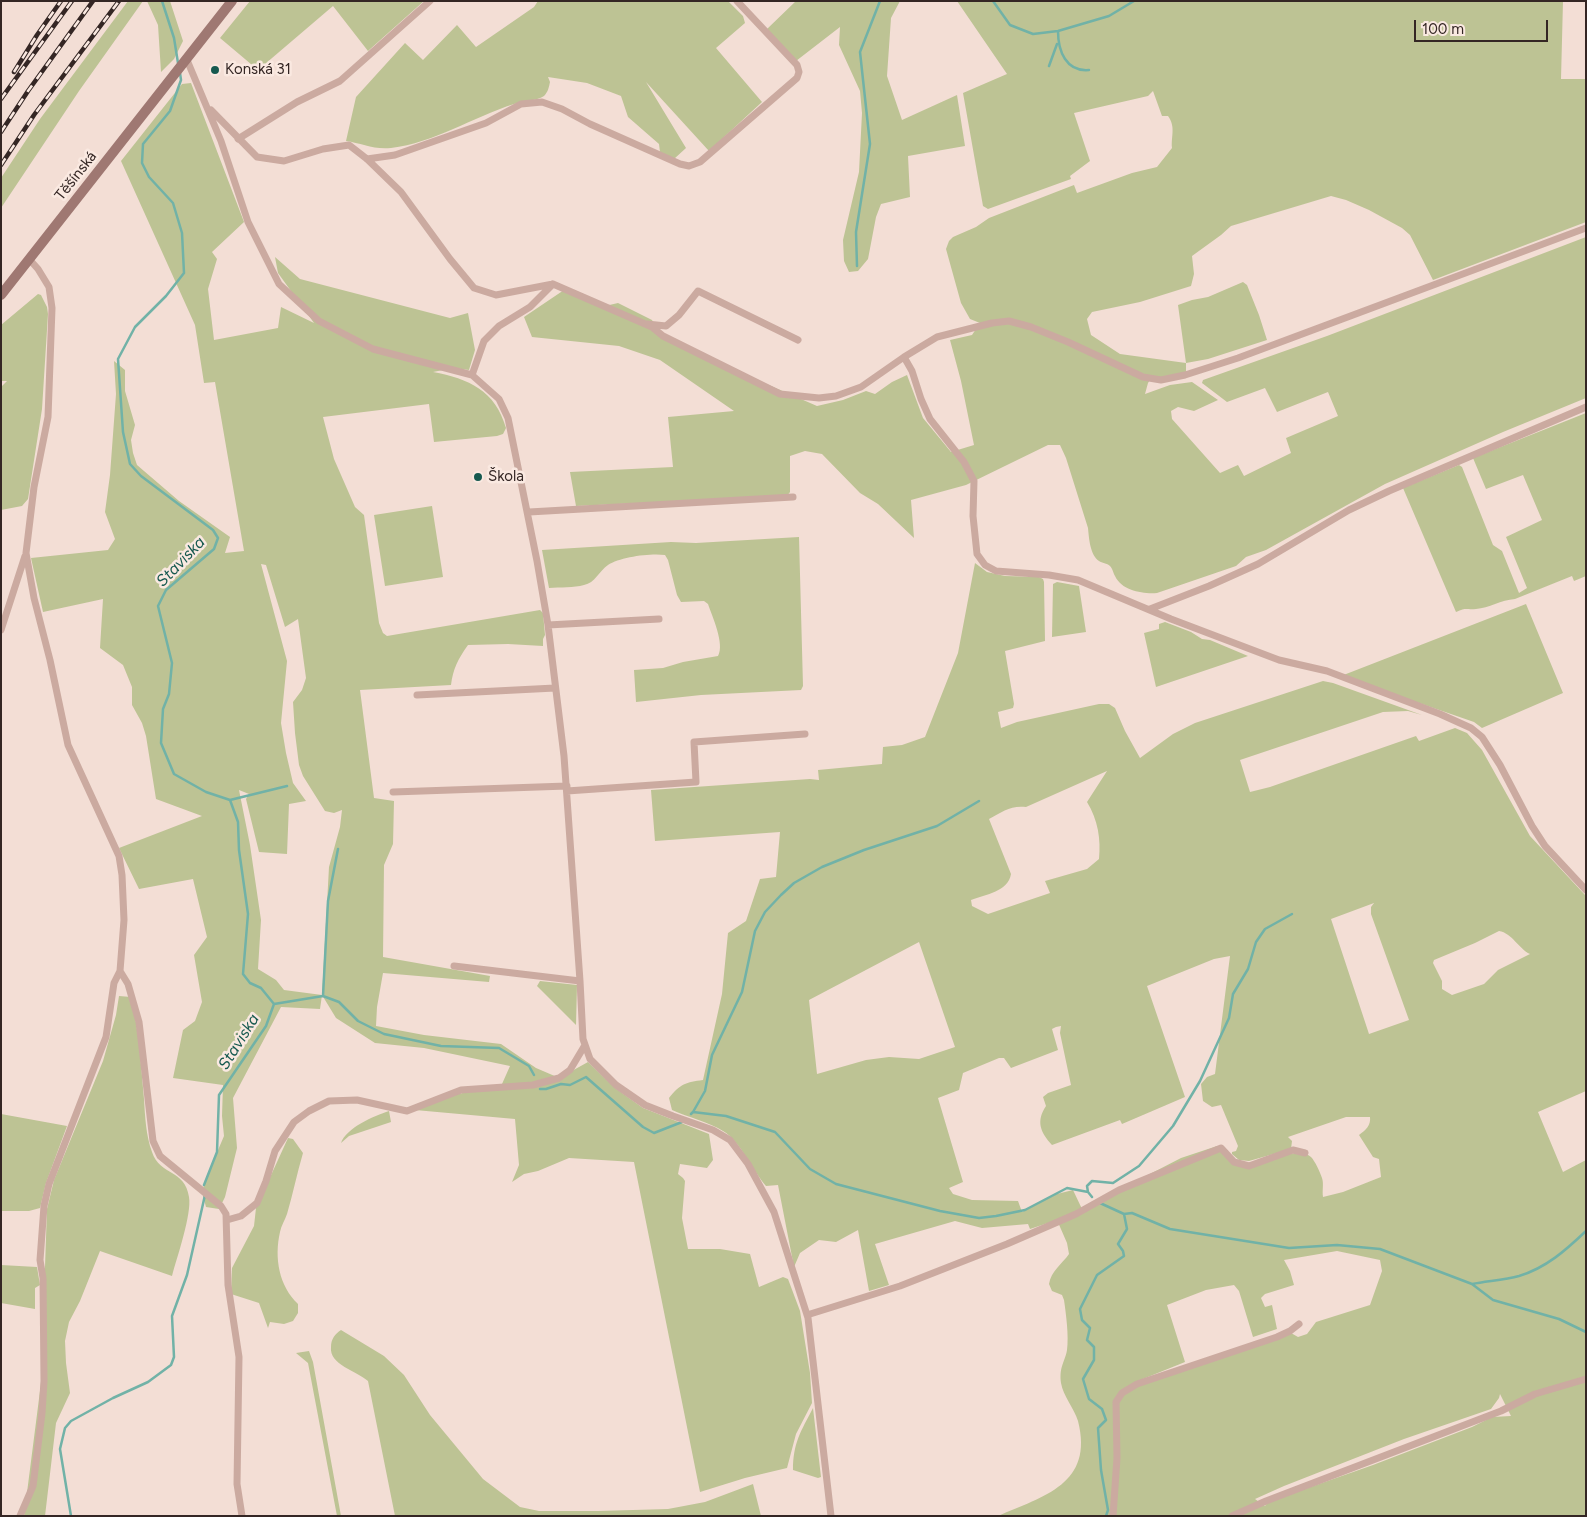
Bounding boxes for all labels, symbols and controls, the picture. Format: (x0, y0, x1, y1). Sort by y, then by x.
scale bar (1417, 10, 1551, 42)
text: 100 m (1422, 20, 1464, 38)
place label: Konská 31 (225, 61, 291, 79)
marker: Konská 31 (209, 64, 221, 76)
street label: Těšínská (51, 148, 101, 204)
place label: Škola (488, 468, 524, 486)
marker: Škola (472, 471, 484, 483)
water label: Staviska (153, 533, 209, 591)
water label: Staviska (214, 1011, 264, 1073)

